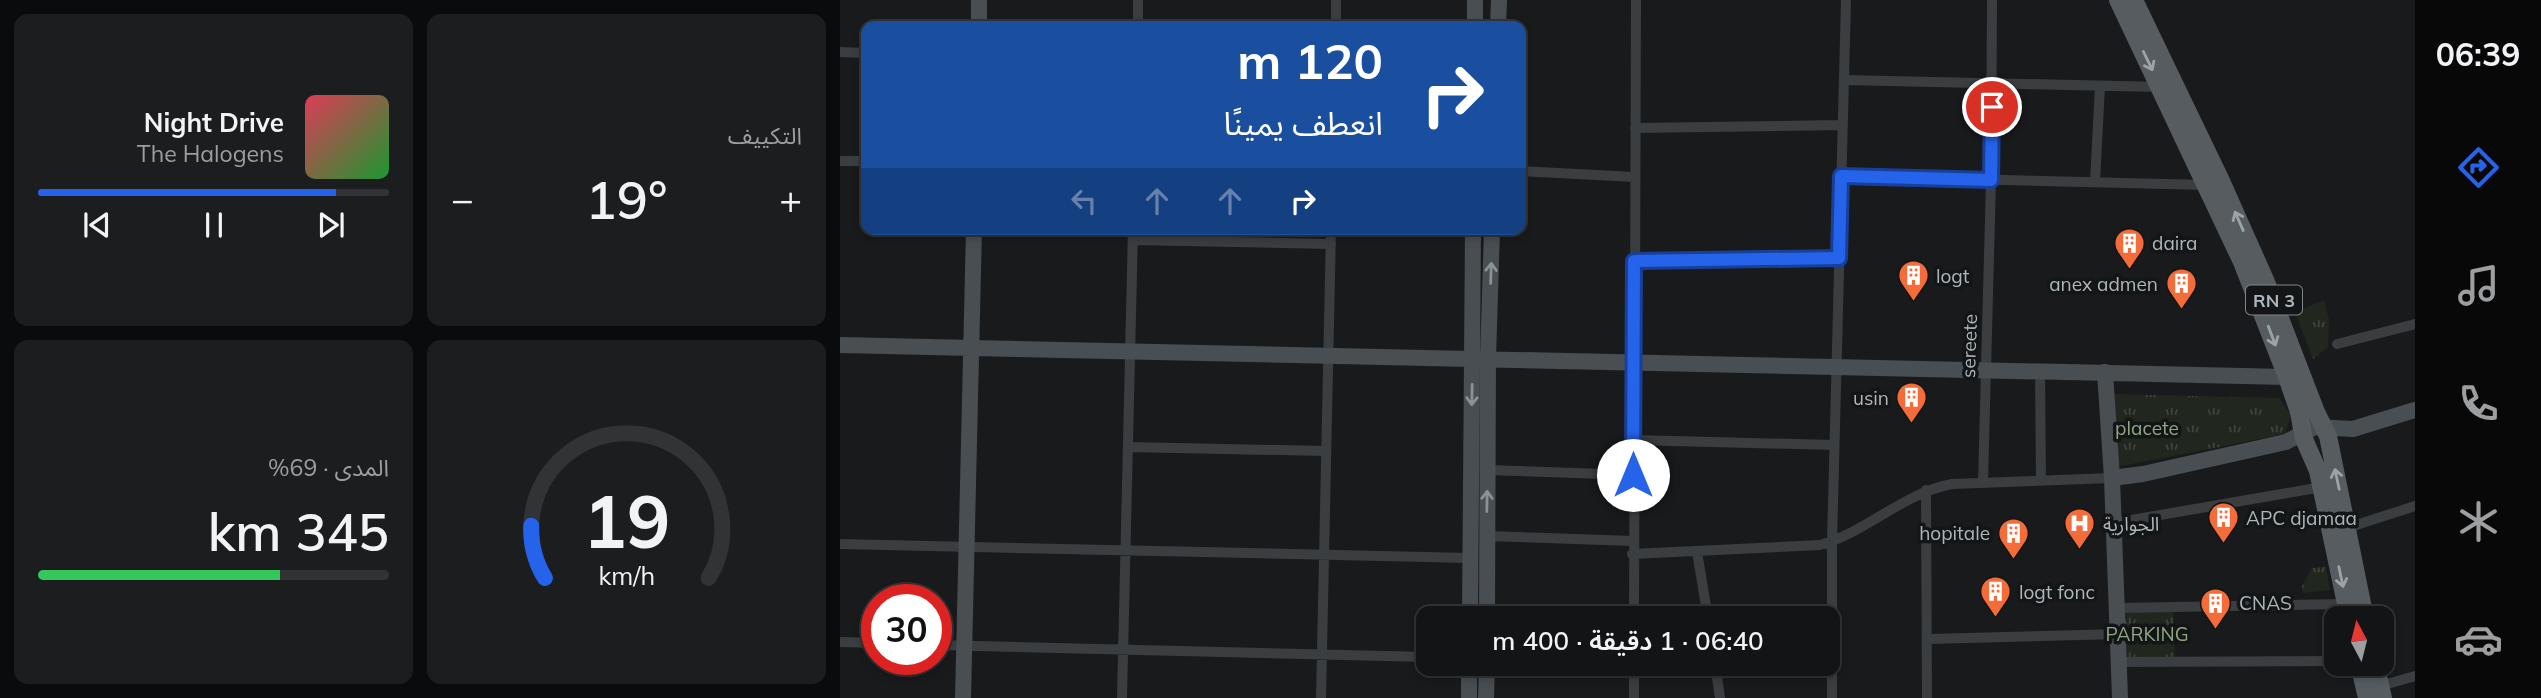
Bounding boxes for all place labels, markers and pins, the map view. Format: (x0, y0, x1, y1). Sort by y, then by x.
pin (1962, 77, 2022, 137)
building icon: daira (2112, 226, 2146, 270)
place label: daira (2152, 231, 2198, 255)
building icon: logt (1896, 259, 1930, 303)
place label: logt (1936, 264, 1970, 288)
building icon: anex admen (2164, 267, 2198, 311)
place label: anex admen (2049, 272, 2158, 296)
building icon: usin (1895, 381, 1929, 425)
place label: usin (1853, 386, 1889, 410)
building icon: APC djamaa (2206, 501, 2240, 545)
place label: APC djamaa (2246, 506, 2357, 530)
hospital icon: الجوارية (2063, 507, 2097, 551)
place label: الجوارية (2103, 512, 2159, 536)
building icon: hopitale (1996, 516, 2030, 560)
place label: hopitale (1919, 521, 1990, 545)
building icon: logt fonc (1979, 575, 2013, 619)
place label: logt fonc (2019, 580, 2095, 604)
building icon: CNAS (2199, 586, 2233, 630)
place label: CNAS (2239, 591, 2292, 615)

